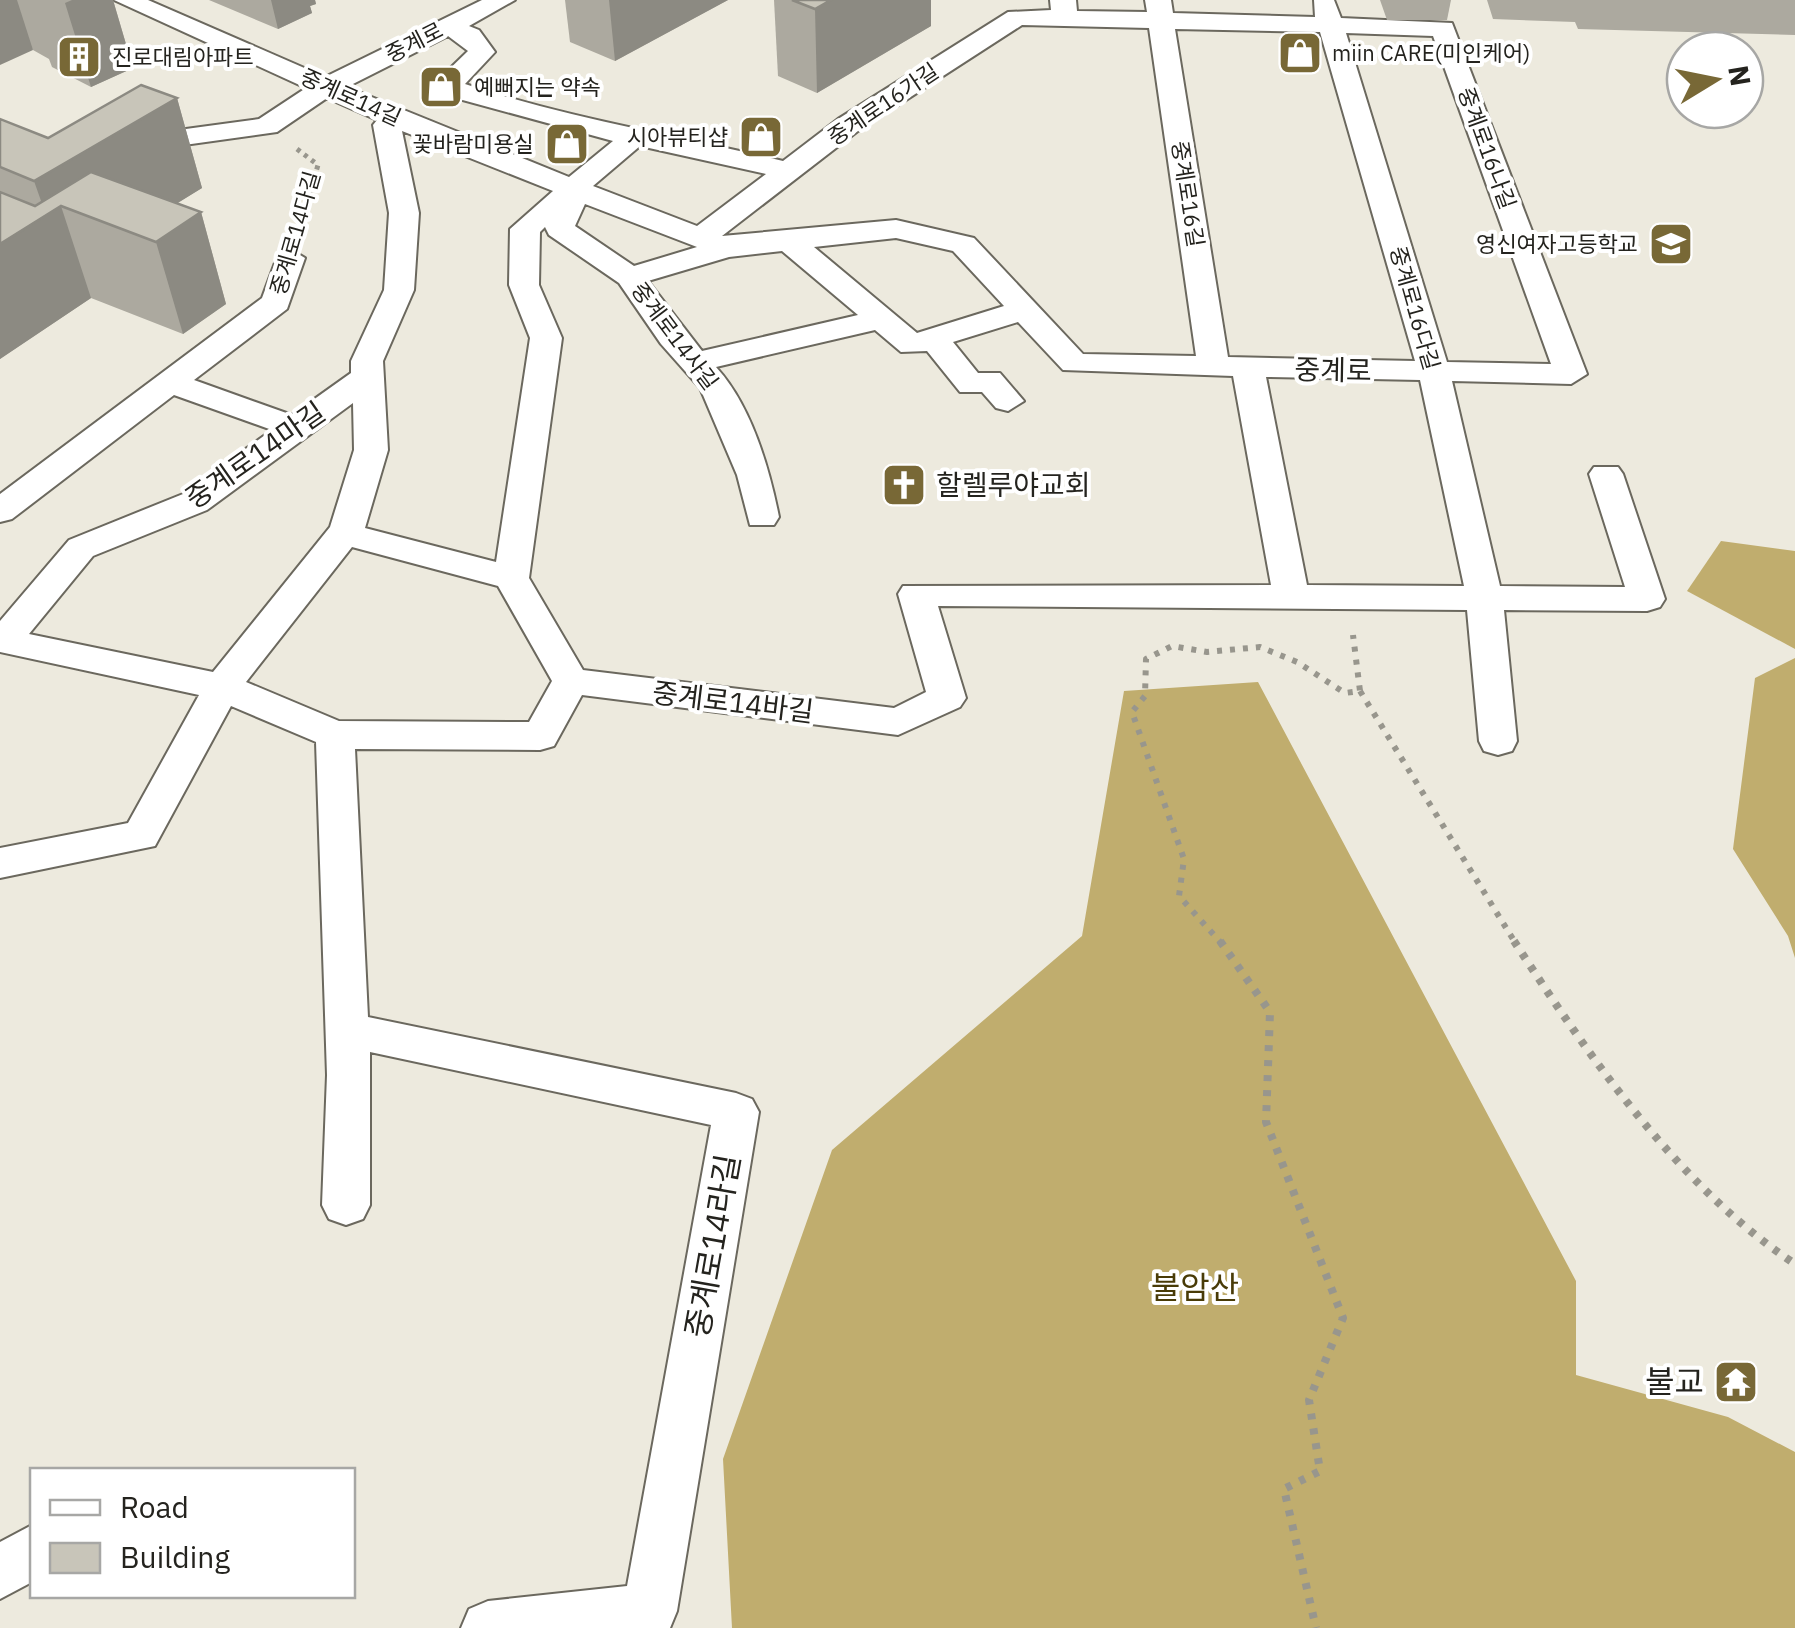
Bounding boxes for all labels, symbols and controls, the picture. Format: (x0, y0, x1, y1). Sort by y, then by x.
street label: 중계로 (380, 15, 447, 68)
shop icon: miin CARE(미인케어) (1277, 30, 1323, 76)
north arrow (1665, 30, 1765, 130)
building icon: 진로대림아파트 (56, 34, 102, 80)
place label: miin CARE(미인케어) (1332, 38, 1530, 67)
place label: 진로대림아파트 (112, 42, 254, 71)
street label: 중계로16가길 (822, 56, 944, 151)
street label: 중계로14길 (296, 61, 406, 132)
text: N (1720, 62, 1760, 89)
shop icon: 예뻐지는 약속 (418, 64, 464, 110)
place label: 예뻐지는 약속 (474, 72, 601, 101)
street label: 중계로16나길 (1452, 83, 1523, 213)
shop icon: 시아뷰티샵 (738, 114, 784, 160)
shop icon: 꽃바람미용실 (544, 121, 590, 167)
place label: 시아뷰티샵 (627, 122, 728, 151)
place label: 꽃바람미용실 (413, 129, 534, 158)
street label: 중계로16길 (1166, 139, 1211, 249)
street label: 중계로14다길 (263, 168, 326, 298)
school or university icon: 영신여자고등학교 (1648, 221, 1694, 267)
place label: 영신여자고등학교 (1476, 229, 1638, 258)
street label: 중계로16다길 (1384, 243, 1447, 373)
street label: 중계로14사길 (625, 276, 725, 395)
street label: 중계로 (1294, 350, 1372, 389)
street label: 중계로14마길 (178, 393, 332, 516)
church icon: 할렐루야교회 (881, 462, 927, 508)
place label: 할렐루야교회 (936, 466, 1091, 503)
street label: 중계로14바길 (650, 673, 816, 730)
street label: 중계로14라길 (675, 1151, 749, 1341)
park label: 불암산 (1151, 1266, 1239, 1308)
temple icon: 불교 (1713, 1359, 1759, 1405)
place label: 불교 (1645, 1360, 1704, 1402)
legend (30, 1468, 355, 1598)
text: Road (120, 1487, 189, 1526)
text: Building (120, 1537, 230, 1576)

